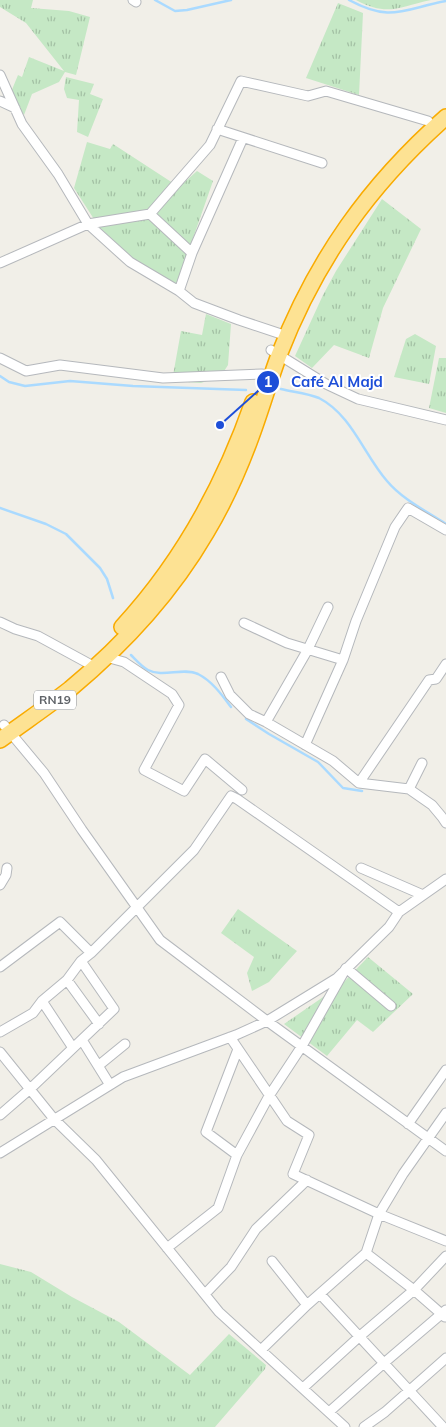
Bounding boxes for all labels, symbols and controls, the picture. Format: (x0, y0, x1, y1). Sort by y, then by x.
callout: Café Al Majd (256, 367, 393, 397)
text: 1 (263, 372, 273, 391)
text: Café Al Majd (291, 372, 383, 391)
road number: RN19 (34, 690, 76, 710)

